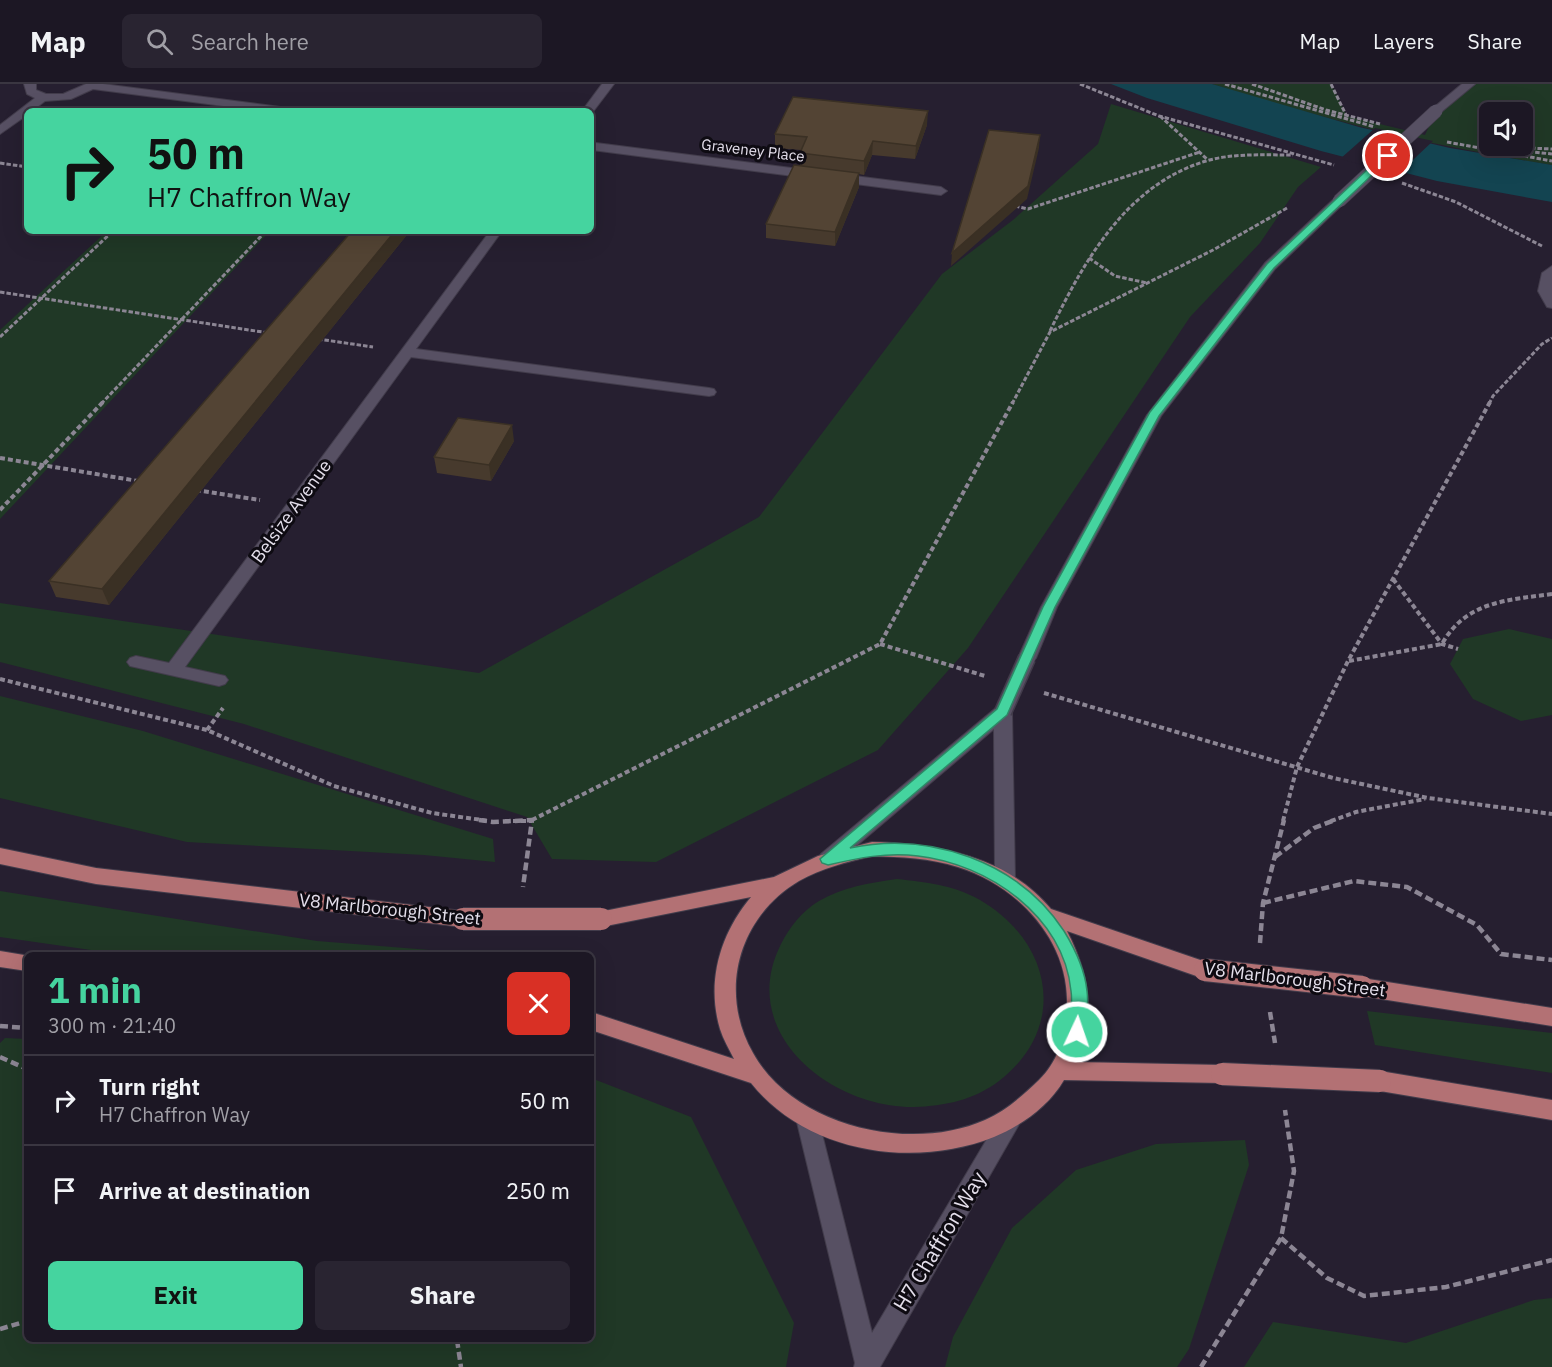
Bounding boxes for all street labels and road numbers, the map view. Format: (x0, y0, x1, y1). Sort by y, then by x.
street label: Graveney Place (700, 134, 806, 166)
street label: Belsize Avenue (246, 455, 336, 567)
street label: V8 Marlborough Street (298, 888, 482, 930)
street label: V8 Marlborough Street (1203, 956, 1387, 1002)
street label: H7 Chaffron Way (886, 1165, 992, 1316)

